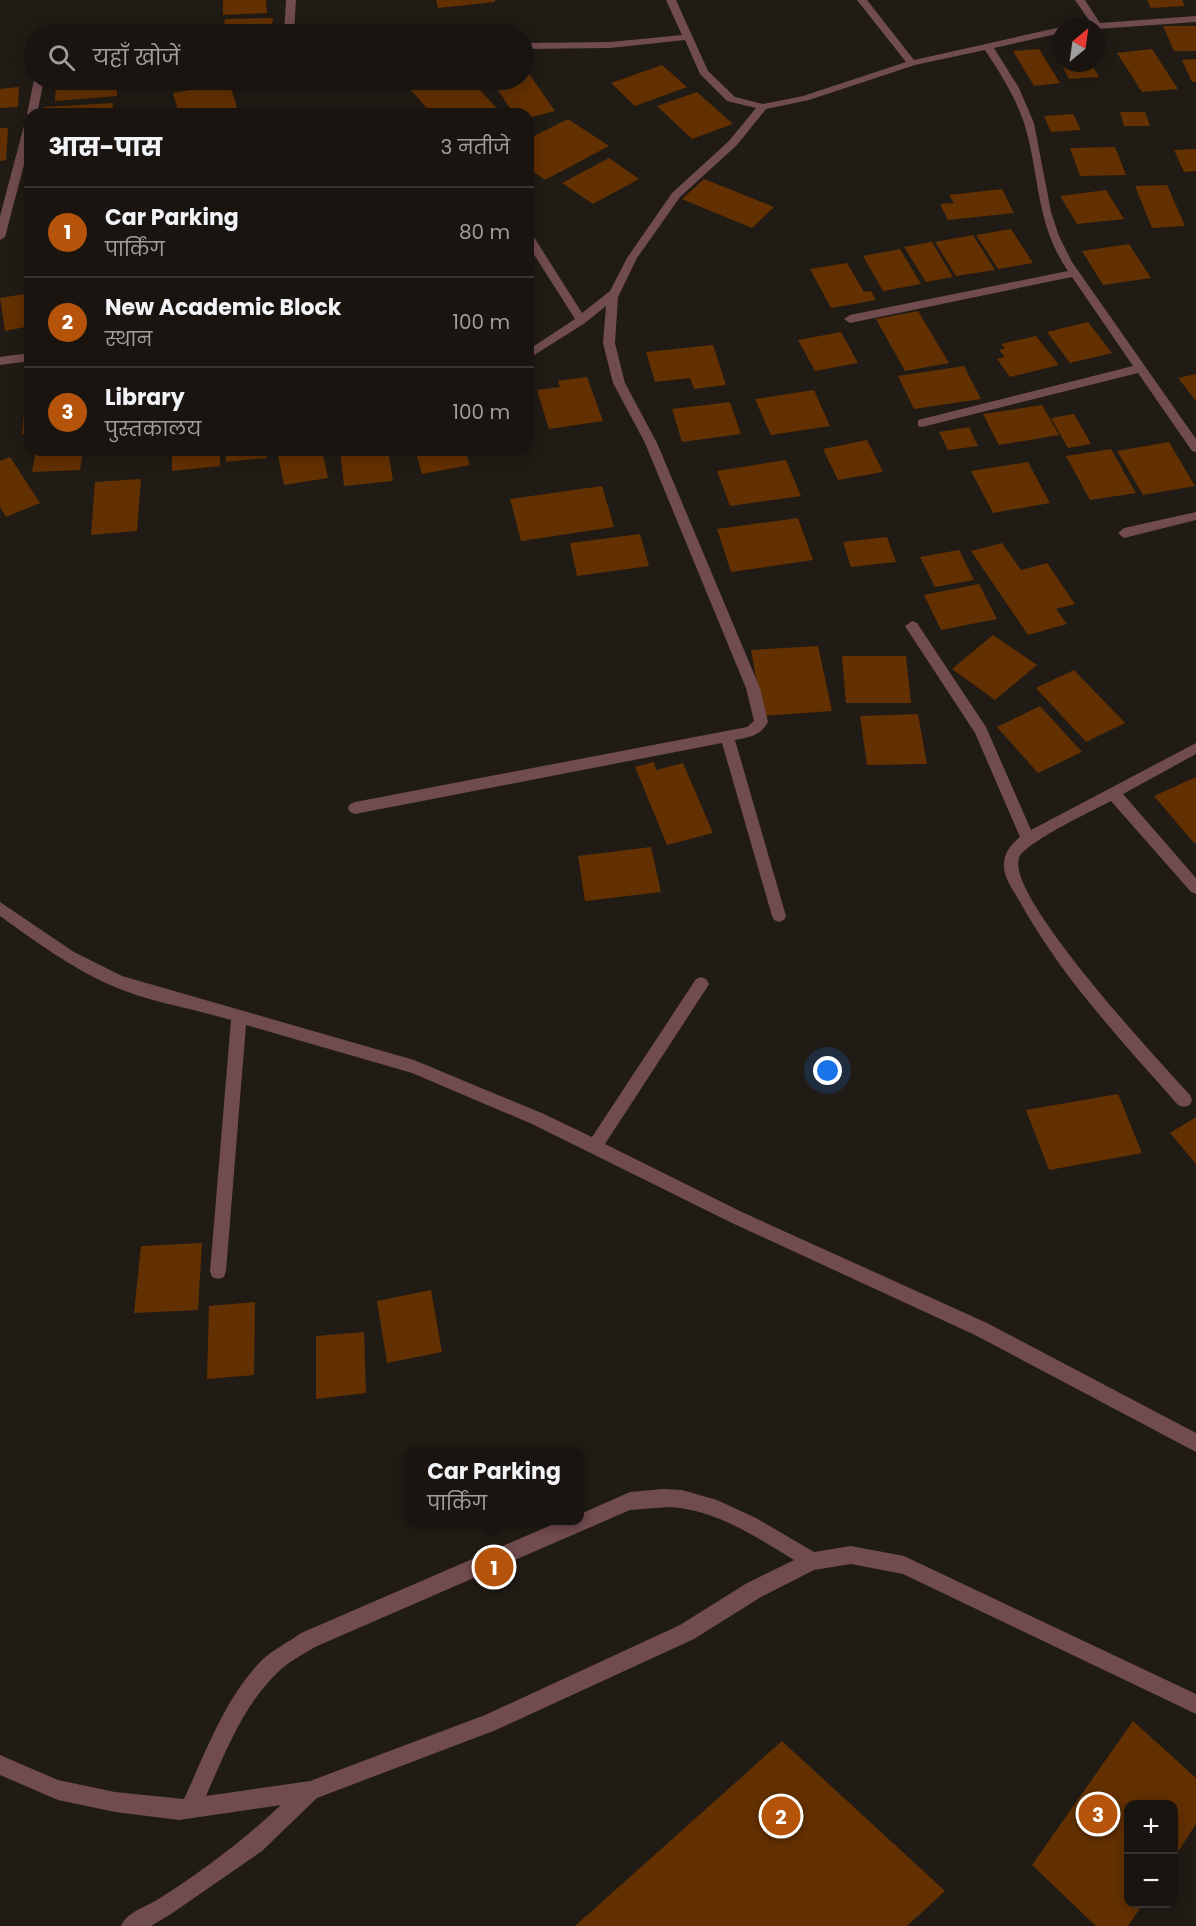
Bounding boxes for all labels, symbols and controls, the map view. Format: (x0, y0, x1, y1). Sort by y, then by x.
north arrow (1052, 18, 1106, 72)
search box (24, 24, 534, 90)
icon: search (45, 41, 78, 74)
text: यहाँ खोजें (93, 42, 180, 73)
text: आस-पास (48, 129, 162, 165)
text: 3 नतीजे (441, 133, 510, 161)
text: Car Parking (105, 202, 239, 233)
text: 1 (64, 218, 71, 246)
text: 80 m (459, 218, 510, 246)
text: पार्किंग (105, 235, 165, 263)
text: New Academic Block (105, 292, 341, 323)
text: 2 (62, 308, 73, 336)
text: 100 m (453, 308, 510, 336)
text: स्थान (105, 325, 152, 353)
text: Library (105, 382, 185, 413)
text: 3 (61, 398, 74, 426)
text: 100 m (453, 398, 510, 426)
text: पुस्तकालय (105, 415, 201, 443)
your location (813, 1056, 842, 1085)
popup (404, 1447, 584, 1525)
text: Car Parking (427, 1456, 561, 1487)
text: पार्किंग (427, 1489, 487, 1517)
pin: 1 (474, 1544, 514, 1590)
pin: 3 (1078, 1792, 1118, 1836)
pin: 2 (762, 1794, 800, 1838)
map controls (1124, 1800, 1178, 1908)
button: + (1124, 1800, 1178, 1854)
button: − (1124, 1854, 1178, 1908)

